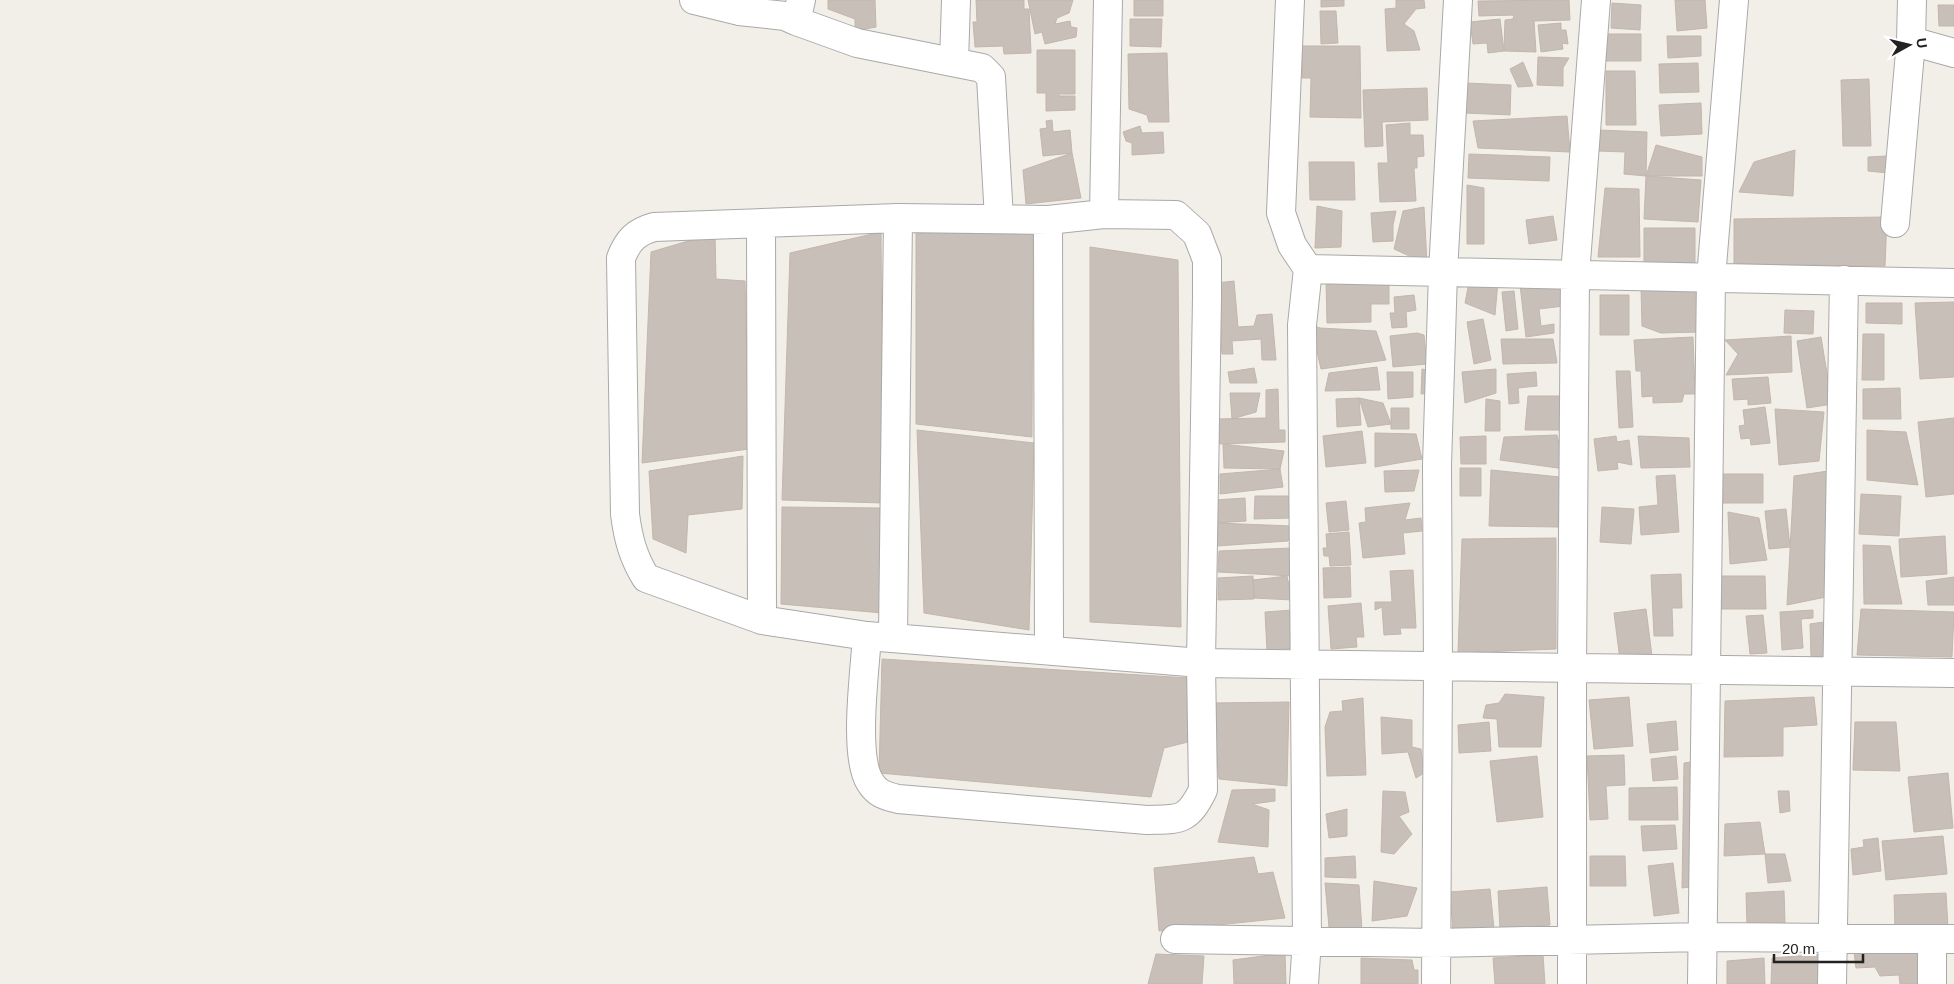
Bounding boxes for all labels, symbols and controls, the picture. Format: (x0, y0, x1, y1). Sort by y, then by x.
north arrow (1884, 20, 1934, 70)
text: U (1913, 37, 1931, 49)
scale bar (1774, 932, 1863, 964)
text: 20 m (1782, 940, 1815, 957)

